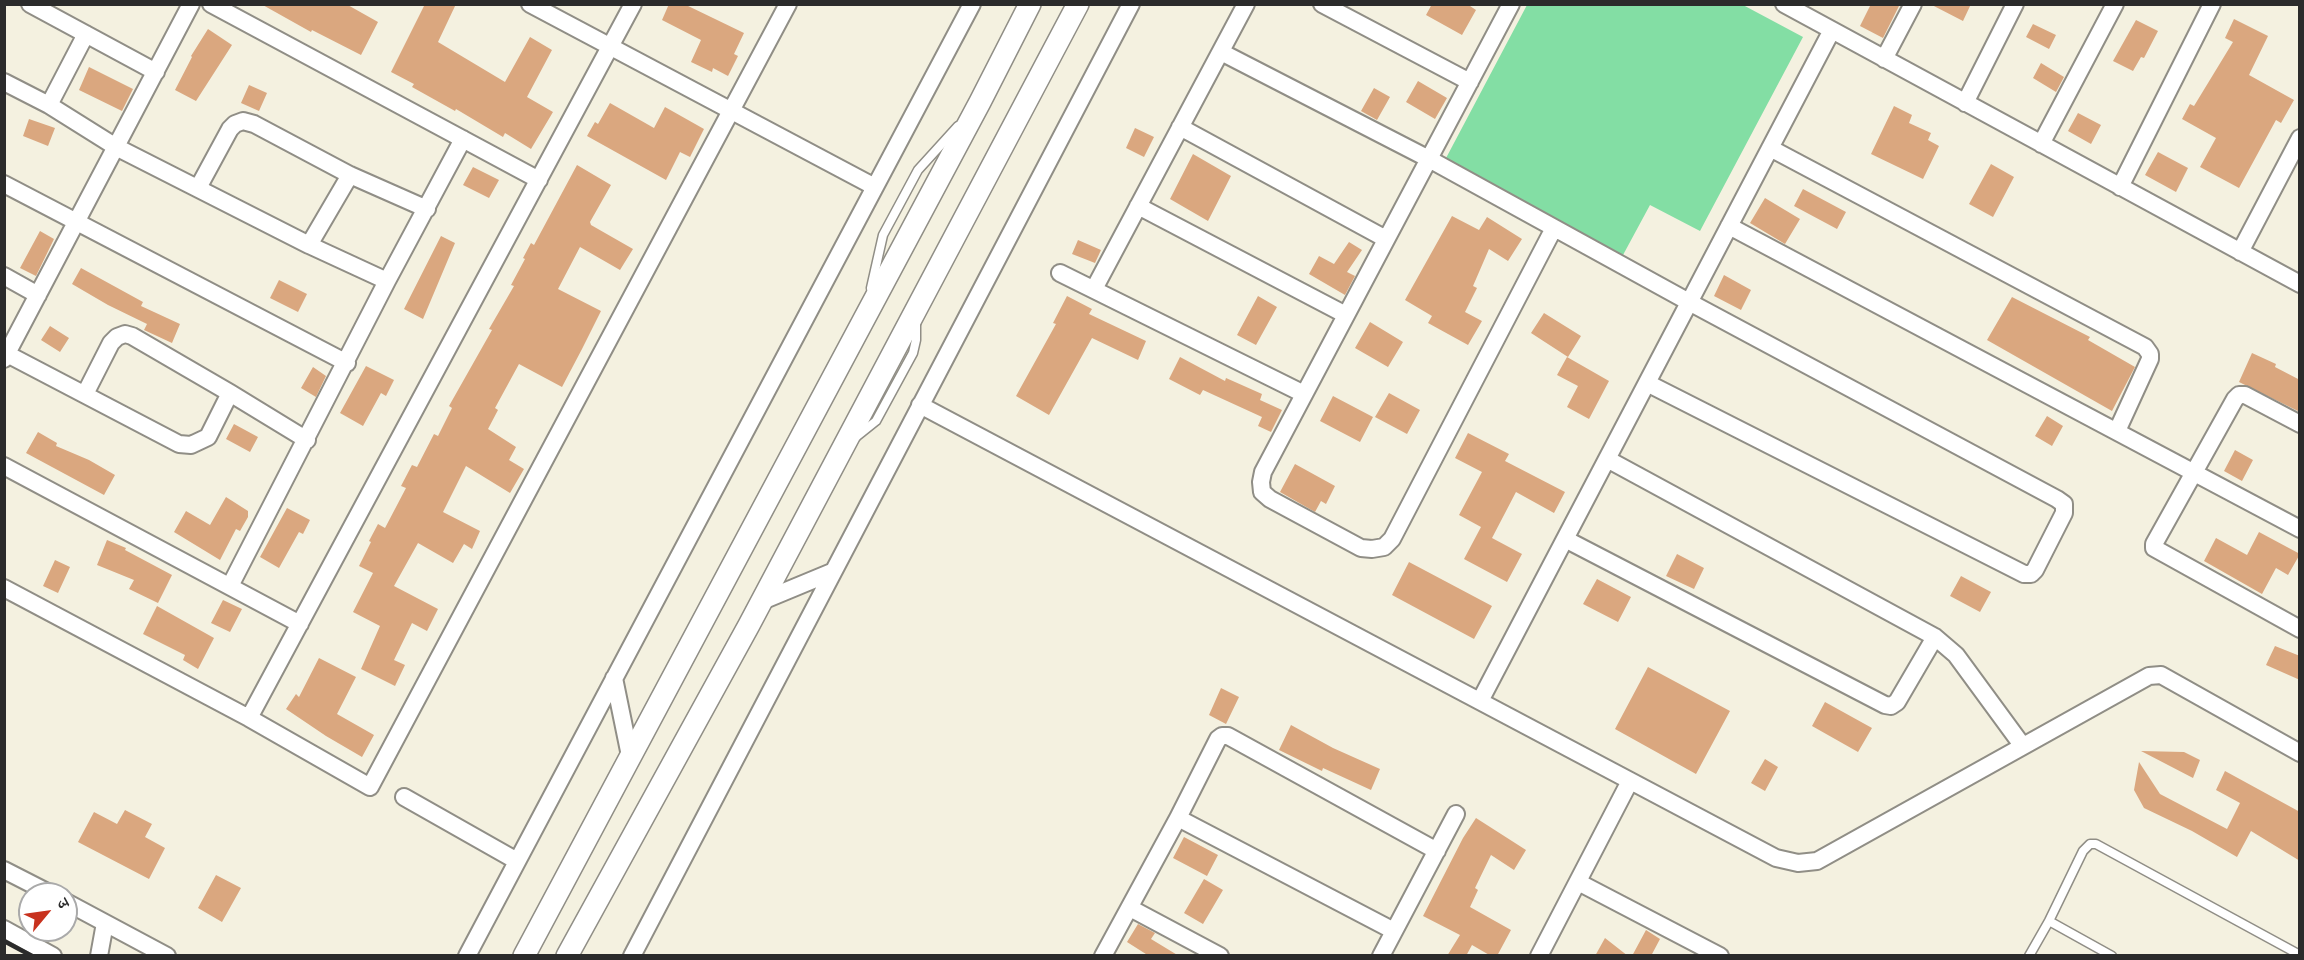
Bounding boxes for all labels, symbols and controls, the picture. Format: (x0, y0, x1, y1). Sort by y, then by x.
north arrow (18, 882, 78, 942)
text: उ (51, 896, 73, 913)

